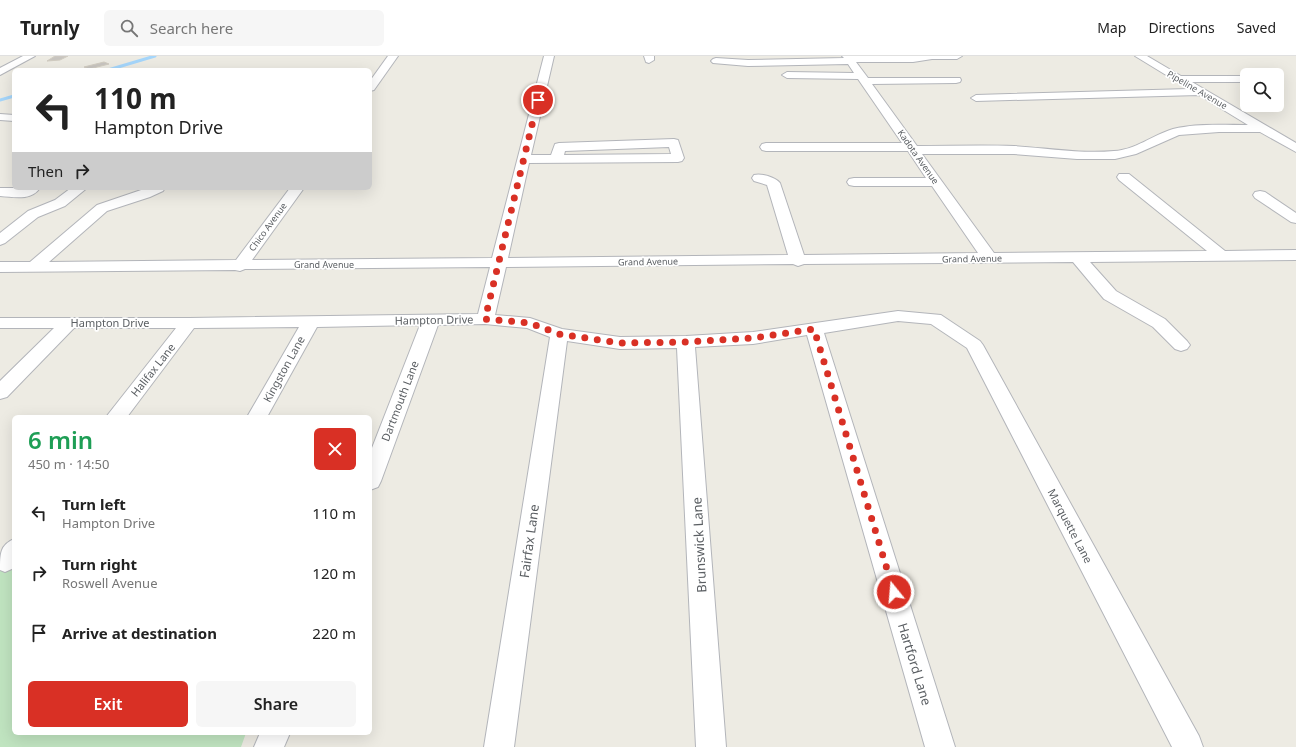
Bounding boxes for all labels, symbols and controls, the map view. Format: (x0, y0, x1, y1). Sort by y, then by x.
search box (104, 10, 384, 46)
text: Turnly (20, 15, 80, 41)
icon: search (118, 17, 140, 39)
text: Search here (150, 18, 233, 38)
text: Map (1097, 18, 1126, 37)
text: Directions (1148, 18, 1215, 37)
text: Saved (1237, 18, 1276, 37)
street label: Pipeline Avenue (1165, 67, 1230, 112)
map controls (1240, 68, 1284, 112)
button: search (1240, 68, 1284, 112)
text: 110 m (94, 79, 177, 117)
pin (521, 83, 555, 117)
icon: left (28, 84, 80, 136)
icon: arrive (527, 89, 549, 111)
text: Hampton Drive (94, 115, 223, 139)
street label: Kadota Avenue (895, 127, 942, 187)
icon: right (71, 160, 93, 182)
text: Then (28, 161, 63, 181)
street label: Chico Avenue (246, 200, 290, 254)
street label: Grand Avenue (942, 251, 1002, 266)
street label: Grand Avenue (618, 254, 678, 269)
street label: Grand Avenue (294, 258, 354, 271)
street label: Hampton Drive (394, 311, 474, 328)
street label: Hampton Drive (71, 315, 149, 330)
street label: Kingston Lane (259, 333, 308, 405)
street label: Halifax Lane (127, 340, 178, 399)
street label: Dartmouth Lane (377, 358, 422, 443)
text: 6 min (28, 423, 93, 456)
button: close (314, 428, 356, 470)
text: 450 m · 14:50 (28, 455, 109, 473)
street label: Marquette Lane (1045, 486, 1096, 566)
text: Turn left (62, 494, 126, 514)
street label: Brunswick Lane (688, 497, 710, 593)
icon: left (28, 502, 50, 524)
text: 110 m (312, 503, 356, 523)
street label: Fairfax Lane (515, 503, 543, 579)
text: Hampton Drive (62, 514, 155, 532)
text: Turn right (62, 554, 137, 574)
icon: right (28, 562, 50, 584)
text: 120 m (312, 563, 356, 583)
position arrow (873, 571, 915, 613)
text: Roswell Avenue (62, 574, 157, 592)
street label: Hartford Lane (894, 621, 936, 707)
icon: arrive (28, 622, 50, 644)
text: Arrive at destination (62, 623, 217, 643)
text: 220 m (312, 623, 356, 643)
button: Exit (28, 681, 188, 727)
button: Share (196, 681, 356, 727)

